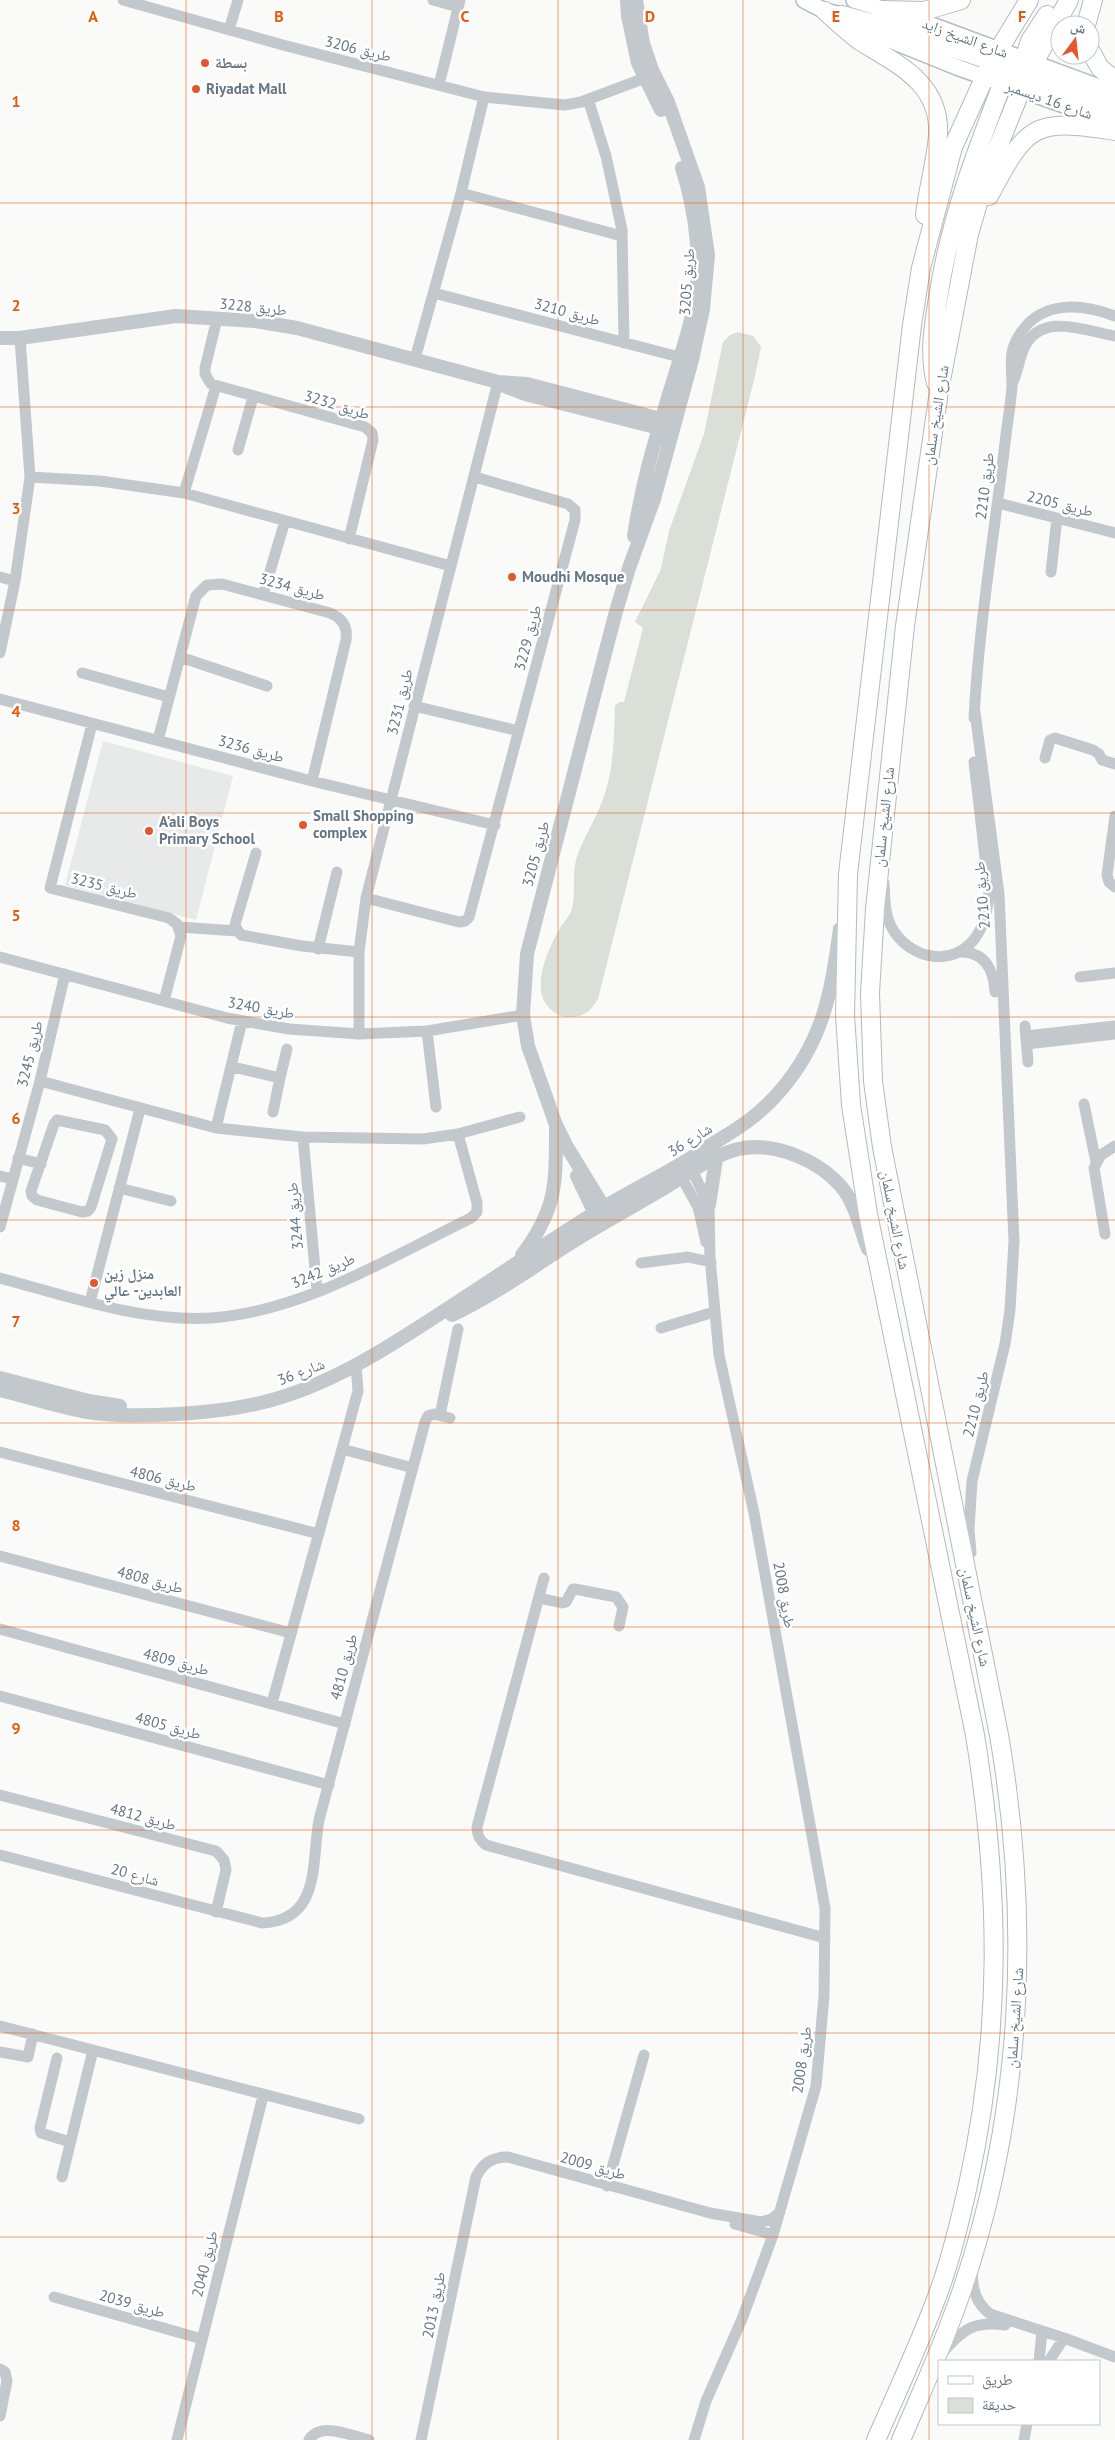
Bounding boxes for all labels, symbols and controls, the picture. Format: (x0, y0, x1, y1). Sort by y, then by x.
text: A (88, 6, 98, 26)
text: B (274, 6, 284, 26)
text: C (461, 6, 470, 26)
text: D (645, 6, 655, 26)
text: E (832, 6, 840, 26)
text: F (1018, 6, 1026, 26)
street label: شارع الشيخ زايد (919, 13, 1011, 63)
north arrow (1050, 15, 1100, 65)
text: ش (1069, 17, 1088, 38)
street label: طريق 3206 (323, 31, 393, 67)
place label: بسطة (215, 53, 247, 72)
marker: بسطة (199, 57, 211, 69)
street label: شارع 16 ديسمبر (1002, 75, 1095, 124)
place label: Riyadat Mall (206, 79, 287, 98)
marker: Riyadat Mall (190, 83, 202, 95)
text: 1 (11, 91, 21, 111)
street label: طريق 3205 (675, 248, 699, 316)
street label: طريق 3228 (218, 294, 288, 320)
street label: طريق 3210 (532, 294, 602, 330)
text: 2 (11, 295, 21, 315)
street label: شارع الشيخ سلمان (918, 363, 954, 466)
street label: طريق 3232 (302, 386, 372, 424)
street label: طريق 2210 (971, 451, 999, 521)
street label: طريق 2205 (1025, 486, 1095, 522)
text: 3 (11, 498, 21, 518)
place label: Moudhi Mosque (522, 567, 625, 586)
street label: طريق 3234 (257, 569, 327, 605)
marker: Moudhi Mosque (506, 571, 518, 583)
street label: طريق 3229 (510, 603, 546, 673)
street label: طريق 3231 (382, 667, 418, 737)
text: 4 (11, 701, 21, 721)
street label: طريق 3236 (216, 731, 286, 767)
street label: شارع الشيخ سلمان (869, 766, 899, 868)
place label: Small Shopping complex (313, 806, 414, 842)
place label: A'ali Boys Primary School (159, 812, 255, 848)
marker: Small Shopping complex (297, 819, 309, 831)
street label: طريق 3205 (518, 819, 554, 889)
marker: A'ali Boys Primary School (143, 825, 155, 837)
street label: طريق 2210 (969, 860, 995, 929)
street label: طريق 3235 (69, 868, 139, 904)
text: 5 (11, 905, 21, 925)
street label: طريق 3240 (226, 992, 296, 1024)
street label: طريق 3245 (12, 1019, 48, 1089)
text: 6 (11, 1108, 21, 1128)
street label: شارع 36 (664, 1119, 716, 1161)
street label: شارع الشيخ سلمان (876, 1169, 914, 1272)
street label: طريق 3244 (282, 1181, 308, 1250)
street label: طريق 3242 (288, 1249, 358, 1293)
place label: منزل زين العابدين- عالي (104, 1264, 182, 1303)
marker: منزل زين العابدين- عالي (88, 1277, 100, 1289)
text: 7 (11, 1311, 21, 1331)
street label: شارع 36 (275, 1354, 328, 1390)
street label: طريق 2210 (958, 1369, 994, 1439)
street label: طريق 4806 (128, 1461, 198, 1497)
text: 8 (11, 1515, 21, 1535)
street label: طريق 2008 (768, 1560, 800, 1630)
street label: طريق 4808 (115, 1562, 185, 1598)
street label: شارع الشيخ سلمان (955, 1566, 995, 1669)
street label: طريق 4810 (326, 1632, 362, 1702)
street label: طريق 4809 (141, 1644, 211, 1680)
street label: طريق 4805 (133, 1708, 203, 1744)
text: 9 (11, 1718, 21, 1738)
street label: طريق 4812 (108, 1799, 178, 1835)
street label: شارع 20 (109, 1859, 161, 1891)
street label: شارع الشيخ سلمان (1002, 1967, 1029, 2069)
street label: طريق 2008 (787, 2025, 817, 2095)
street label: طريق 2009 (558, 2147, 628, 2185)
street label: طريق 2040 (187, 2229, 223, 2299)
street label: طريق 2013 (418, 2270, 450, 2340)
street label: طريق 2039 (97, 2285, 167, 2323)
legend (938, 2360, 1100, 2425)
text: طريق (982, 2370, 1013, 2390)
text: حديقة (982, 2395, 1017, 2414)

